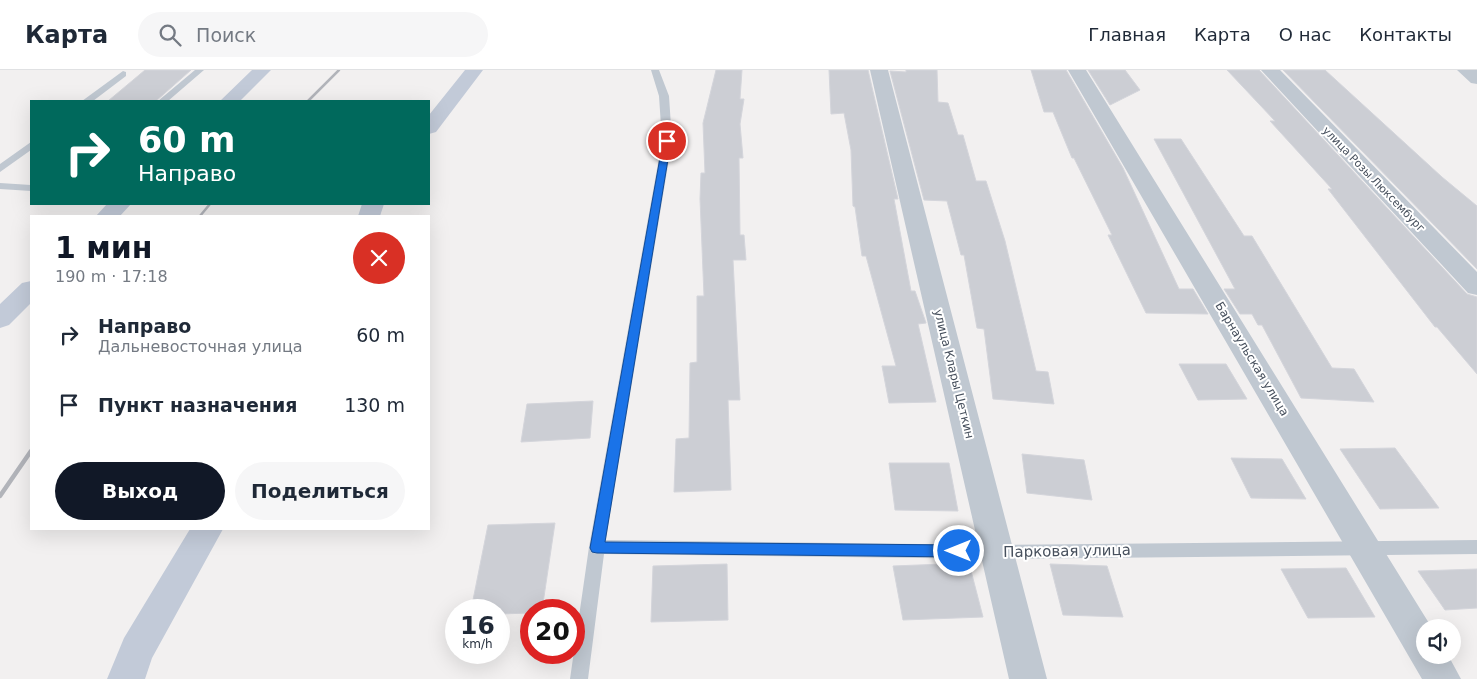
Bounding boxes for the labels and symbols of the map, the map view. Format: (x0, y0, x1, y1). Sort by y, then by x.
pin (646, 120, 688, 162)
street label: улица Розы Люксембург (1320, 124, 1427, 235)
street label: Барнаульская улица (1212, 299, 1292, 419)
street label: улица Клары Цеткин (931, 308, 977, 440)
position arrow (932, 524, 984, 576)
street label: Парковая улица (1003, 541, 1131, 561)
speed limit sign: 20 (520, 599, 585, 664)

